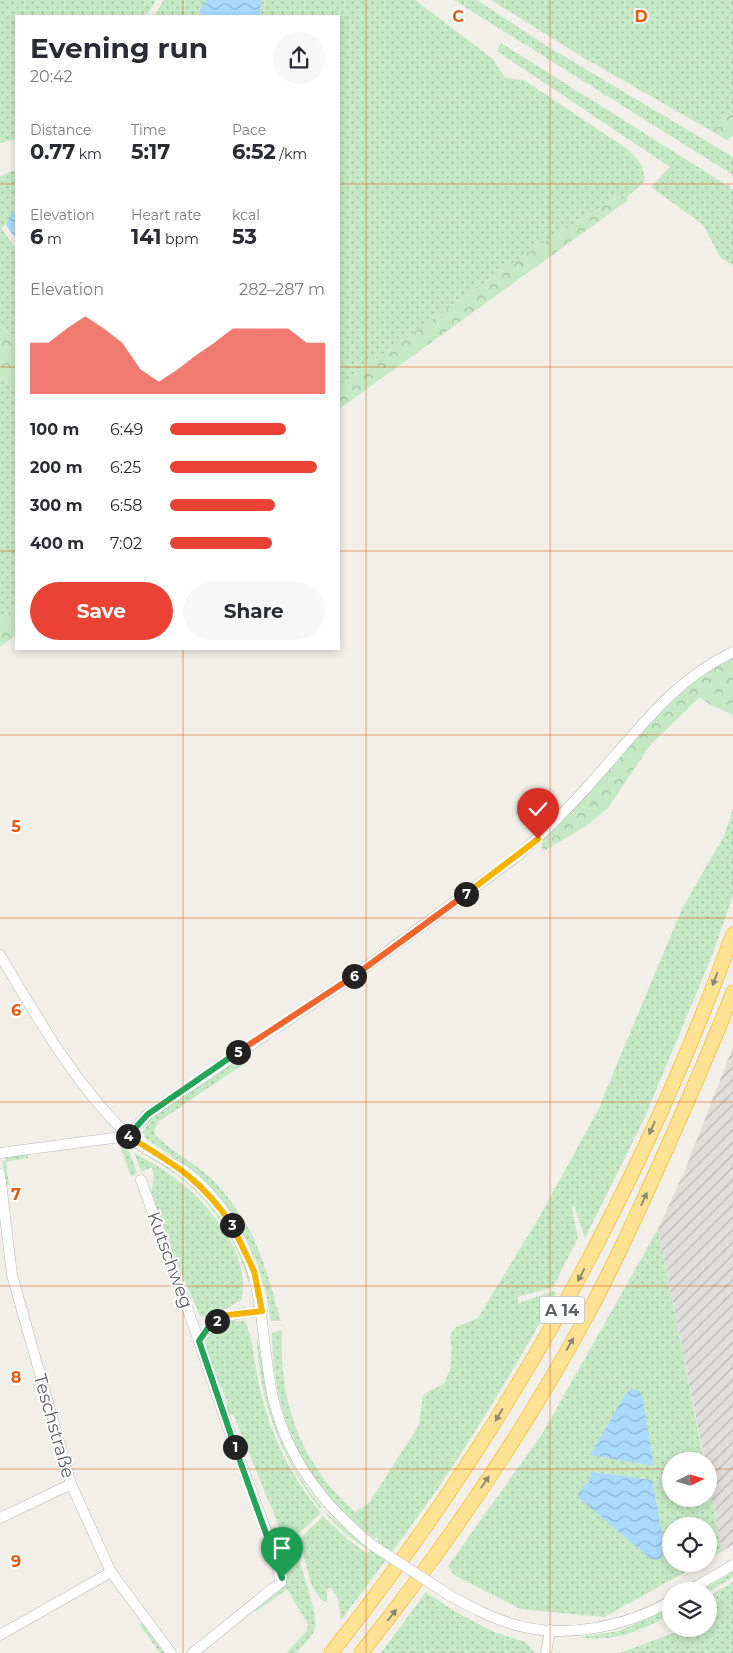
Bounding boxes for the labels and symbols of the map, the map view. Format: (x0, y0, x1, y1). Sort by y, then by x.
text: C (452, 7, 464, 26)
text: D (634, 7, 648, 26)
pin (517, 788, 559, 839)
text: 5 (11, 817, 21, 836)
pin: 7 (454, 882, 478, 906)
pin: 6 (342, 964, 366, 988)
one-way arrow (711, 972, 719, 986)
text: 6 (11, 1001, 21, 1020)
pin: 5 (226, 1040, 250, 1064)
one-way arrow (647, 1121, 656, 1136)
pin: 4 (116, 1124, 140, 1148)
text: 7 (11, 1185, 21, 1204)
one-way arrow (640, 1192, 648, 1206)
street label: Kutschweg (142, 1209, 198, 1311)
pin: 3 (220, 1212, 244, 1238)
one-way arrow (577, 1267, 585, 1282)
road number: A 14 (540, 1296, 584, 1324)
pin: 2 (204, 1308, 230, 1334)
one-way arrow (566, 1337, 575, 1350)
text: 8 (11, 1368, 21, 1387)
street label: Teschstraße (29, 1371, 79, 1481)
one-way arrow (494, 1408, 504, 1421)
pin: 1 (222, 1434, 248, 1460)
north arrow (662, 1452, 718, 1508)
one-way arrow (480, 1475, 490, 1489)
pin (261, 1527, 303, 1578)
text: 9 (11, 1552, 21, 1571)
one-way arrow (386, 1609, 397, 1622)

